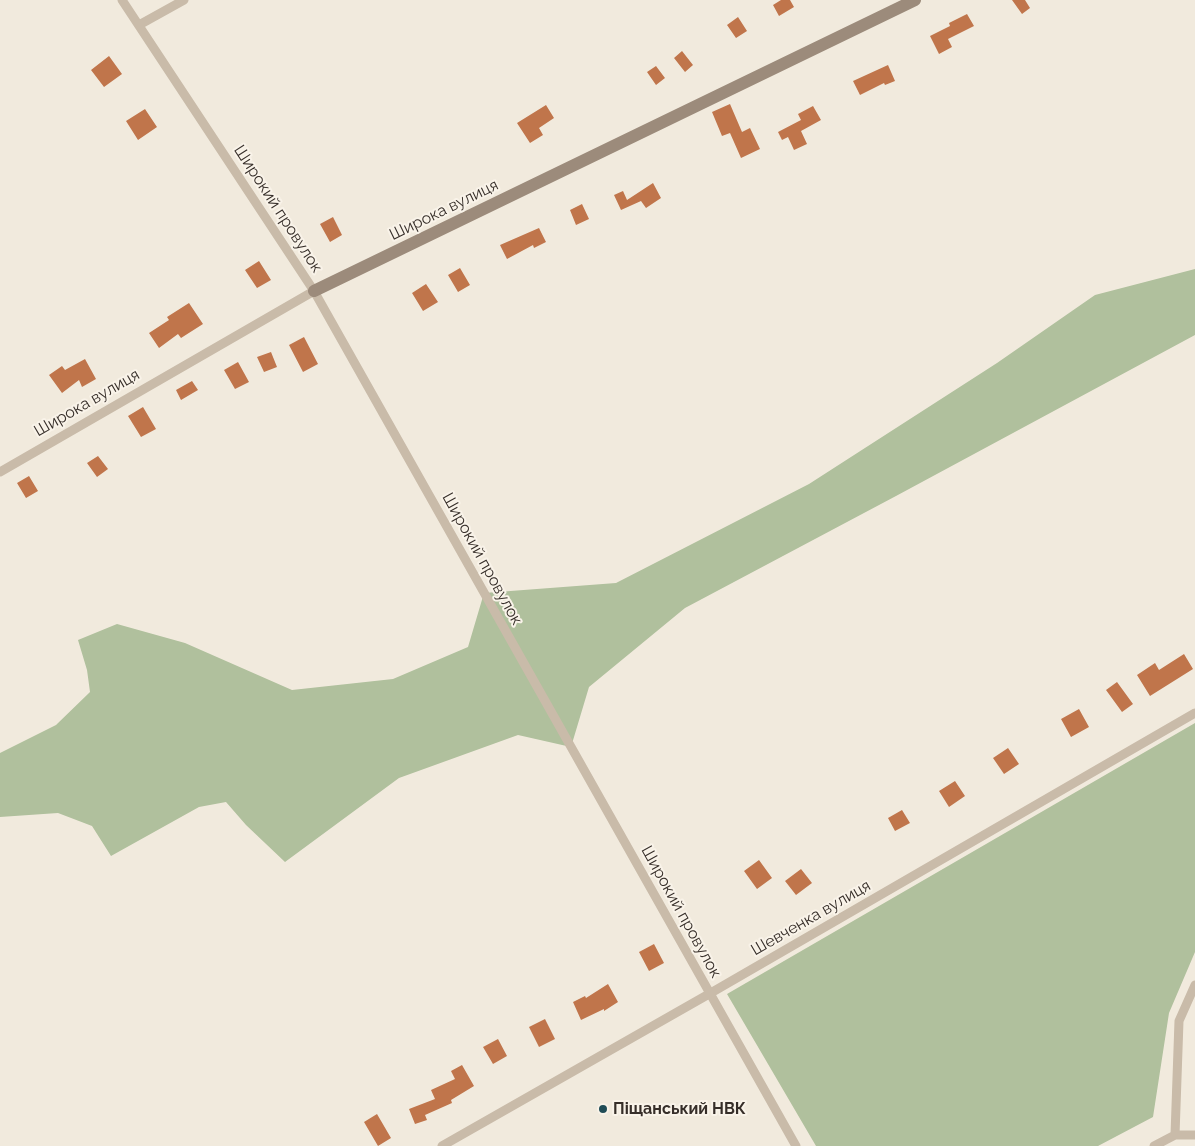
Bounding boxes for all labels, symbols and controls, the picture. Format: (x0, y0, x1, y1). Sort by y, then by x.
street label: Широкий провулок (230, 142, 326, 276)
street label: Широка вулиця (387, 175, 501, 245)
street label: Широка вулиця (31, 365, 143, 441)
street label: Широкий провулок (438, 490, 526, 628)
street label: Широкий провулок (637, 843, 725, 981)
street label: Шевченка вулиця (748, 876, 874, 960)
place label: Піщанський НВК (613, 1099, 746, 1119)
marker: Піщанський НВК (597, 1103, 609, 1115)

